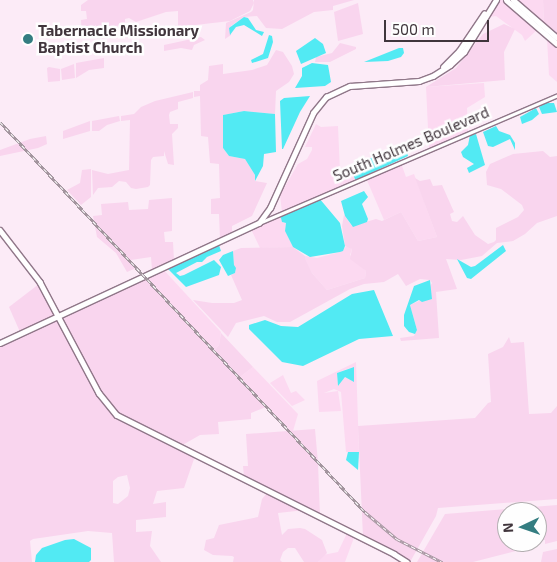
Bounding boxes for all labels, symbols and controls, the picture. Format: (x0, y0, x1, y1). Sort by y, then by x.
scale bar (387, 10, 492, 42)
text: 500 m (392, 20, 435, 38)
place label: Tabernacle Missionary Baptist Church (38, 21, 199, 56)
marker: Tabernacle Missionary Baptist Church (22, 33, 34, 45)
street label: South Holmes Boulevard (330, 103, 492, 185)
north arrow (497, 502, 547, 552)
text: N (499, 522, 516, 533)

